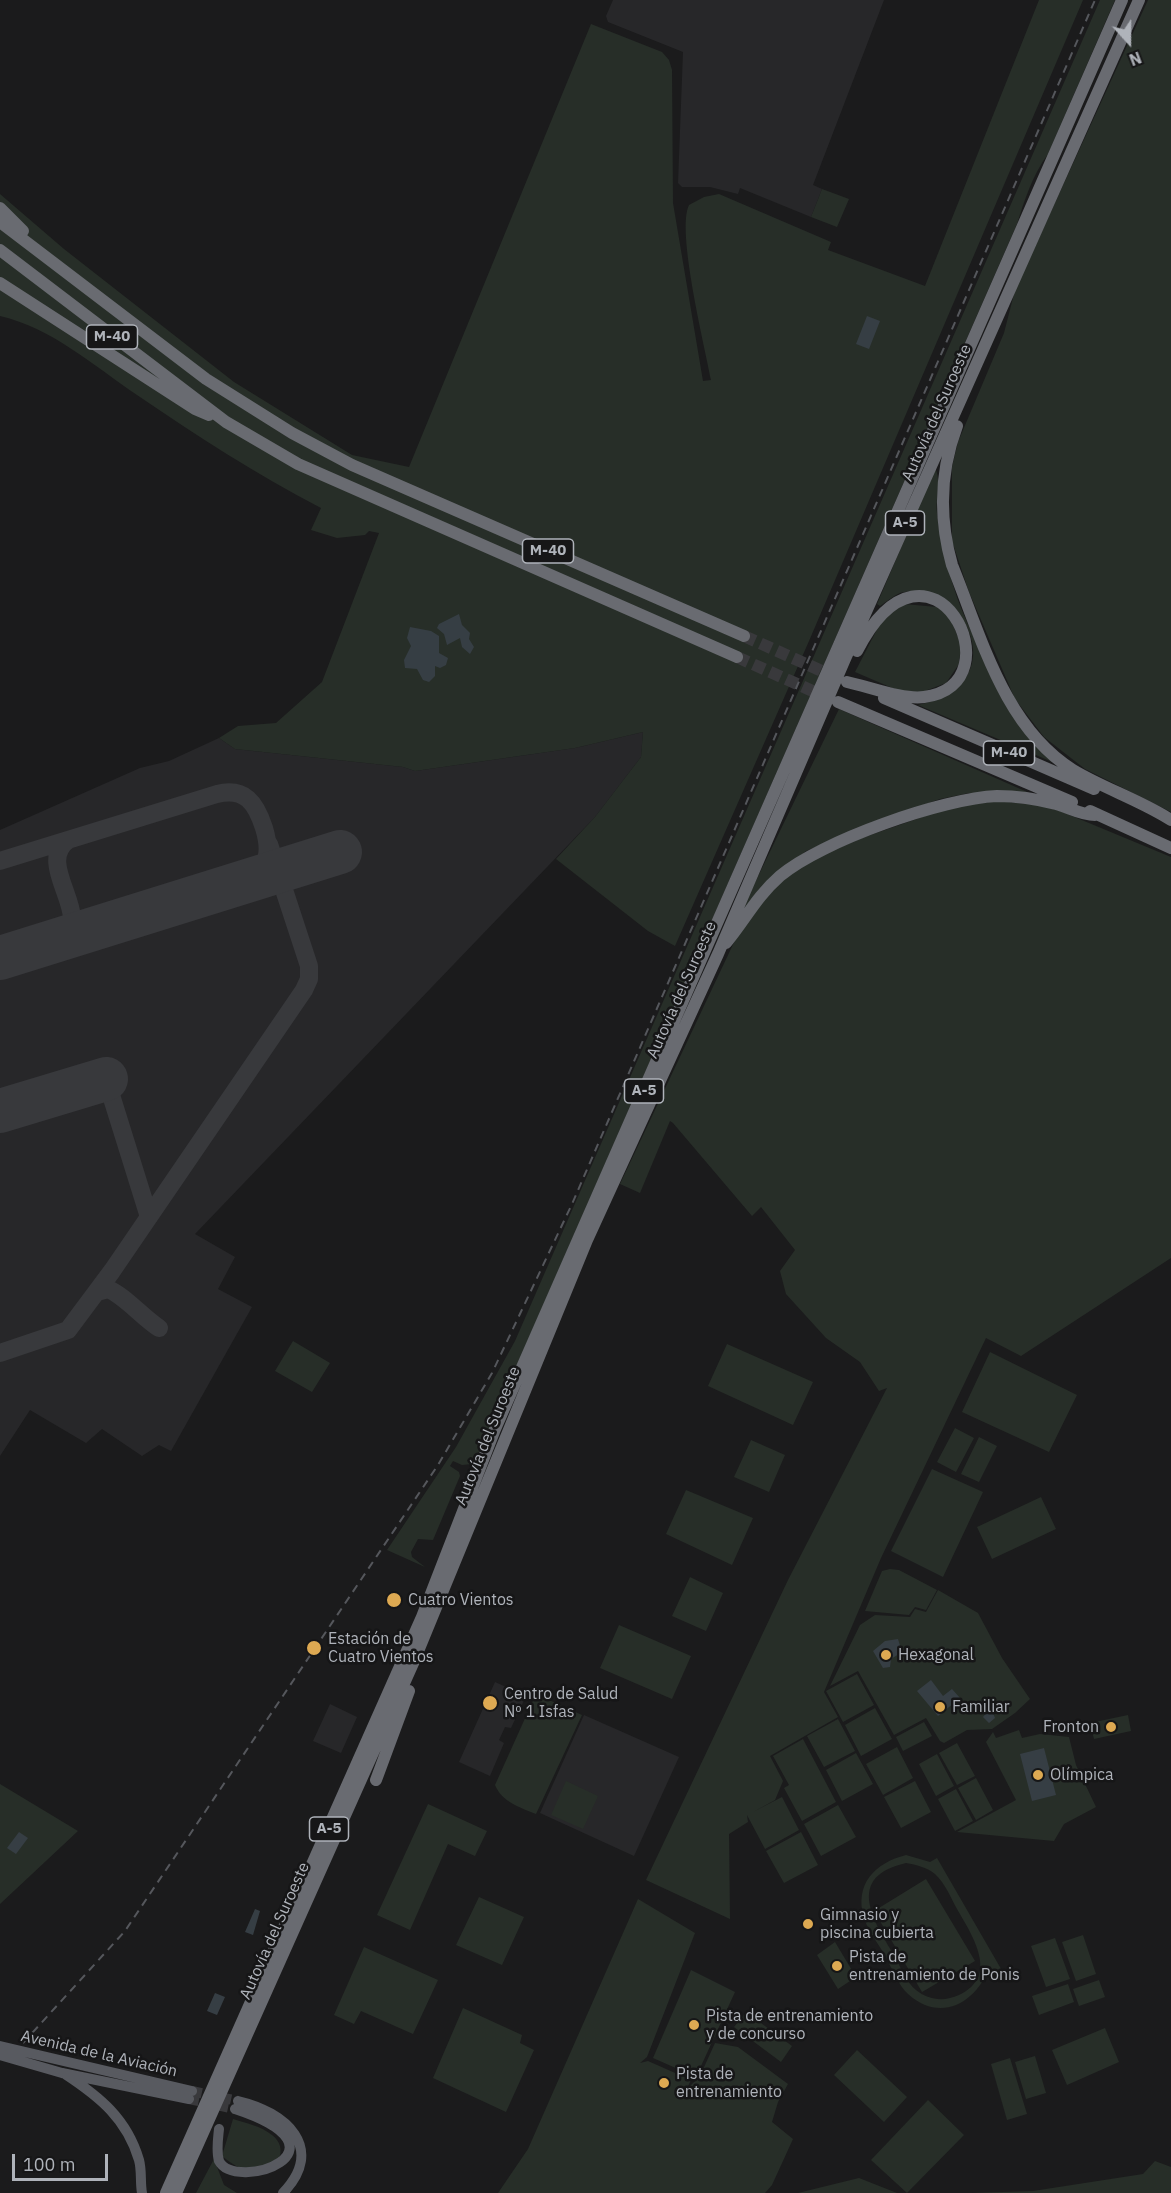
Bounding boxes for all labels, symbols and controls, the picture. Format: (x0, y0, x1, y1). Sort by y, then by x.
north arrow (1099, 12, 1159, 72)
text: N (1126, 47, 1144, 70)
road number: M-40 (86, 325, 138, 349)
street label: Autovía del Suroeste (898, 341, 976, 485)
road number: A-5 (886, 511, 924, 535)
road number: M-40 (522, 539, 574, 563)
road number: M-40 (984, 741, 1034, 765)
street label: Autovía del Suroeste (643, 918, 721, 1062)
road number: A-5 (624, 1079, 664, 1103)
street label: Autovía del Suroeste (451, 1364, 525, 1508)
place label: Cuatro Vientos (408, 1590, 514, 1610)
marker: Cuatro Vientos (385, 1591, 403, 1609)
place label: Estación de Cuatro Vientos (328, 1629, 434, 1667)
marker: Estación de Cuatro Vientos (305, 1639, 323, 1657)
place label: Hexagonal (898, 1645, 974, 1665)
marker: Hexagonal (879, 1648, 893, 1662)
place label: Centro de Salud Nº 1 Isfas (504, 1684, 618, 1722)
marker: Centro de Salud Nº 1 Isfas (481, 1694, 499, 1712)
place label: Familiar (952, 1697, 1010, 1717)
marker: Familiar (933, 1700, 947, 1714)
place label: Fronton (1043, 1717, 1099, 1737)
marker: Fronton (1104, 1720, 1118, 1734)
place label: Olímpica (1050, 1765, 1114, 1785)
marker: Olímpica (1031, 1768, 1045, 1782)
road number: A-5 (310, 1817, 348, 1841)
street label: Autovía del Suroeste (236, 1859, 314, 2003)
place label: Gimnasio y piscina cubierta (820, 1905, 934, 1943)
marker: Gimnasio y piscina cubierta (801, 1917, 815, 1931)
place label: Pista de entrenamiento de Ponis (849, 1947, 1020, 1985)
marker: Pista de entrenamiento de Ponis (830, 1959, 844, 1973)
place label: Pista de entrenamiento y de concurso (706, 2006, 873, 2044)
marker: Pista de entrenamiento y de concurso (687, 2018, 701, 2032)
street label: Avenida de la Aviación (19, 2027, 179, 2081)
place label: Pista de entrenamiento (676, 2064, 782, 2102)
marker: Pista de entrenamiento (657, 2076, 671, 2090)
scale bar (15, 2142, 111, 2180)
text: 100 m (23, 2153, 75, 2176)

